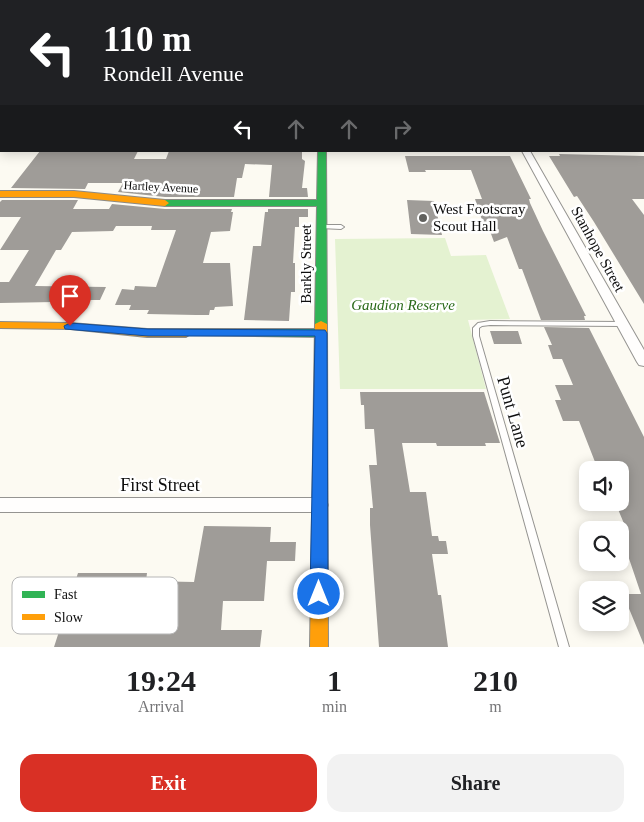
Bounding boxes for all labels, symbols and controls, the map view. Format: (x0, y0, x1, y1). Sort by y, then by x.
icon: left (20, 20, 85, 85)
text: 110 m (103, 20, 191, 59)
text: Rondell Avenue (103, 61, 244, 86)
icon: left (229, 115, 257, 143)
icon: ahead (282, 115, 310, 143)
icon: ahead (335, 115, 363, 143)
icon: right (388, 115, 416, 143)
street label: Hartley Avenue (123, 178, 199, 196)
place label: West Footscray Scout Hall (433, 201, 526, 234)
street label: Stanhope Street (568, 204, 628, 295)
marker: West Footscray Scout Hall (417, 212, 429, 224)
street label: Barkly Street (298, 223, 314, 304)
pin (49, 275, 91, 326)
icon: arrive (56, 282, 84, 310)
park label: Gaudion Reserve (351, 297, 455, 313)
street label: Punt Lane (493, 374, 533, 450)
map controls (579, 461, 629, 631)
button: sound (579, 461, 629, 511)
street label: First Street (120, 475, 200, 495)
button: search (579, 521, 629, 571)
position arrow (292, 567, 344, 619)
legend (12, 577, 178, 634)
button: layers (579, 581, 629, 631)
text: Fast (54, 587, 77, 602)
text: Slow (54, 610, 84, 625)
text: 19:24 (126, 664, 196, 697)
text: 1 (327, 664, 342, 697)
text: 210 (473, 664, 518, 697)
text: Arrival (138, 698, 184, 715)
text: min (322, 698, 347, 715)
text: m (489, 698, 502, 715)
button: Exit (20, 754, 317, 812)
button: Share (327, 754, 624, 812)

